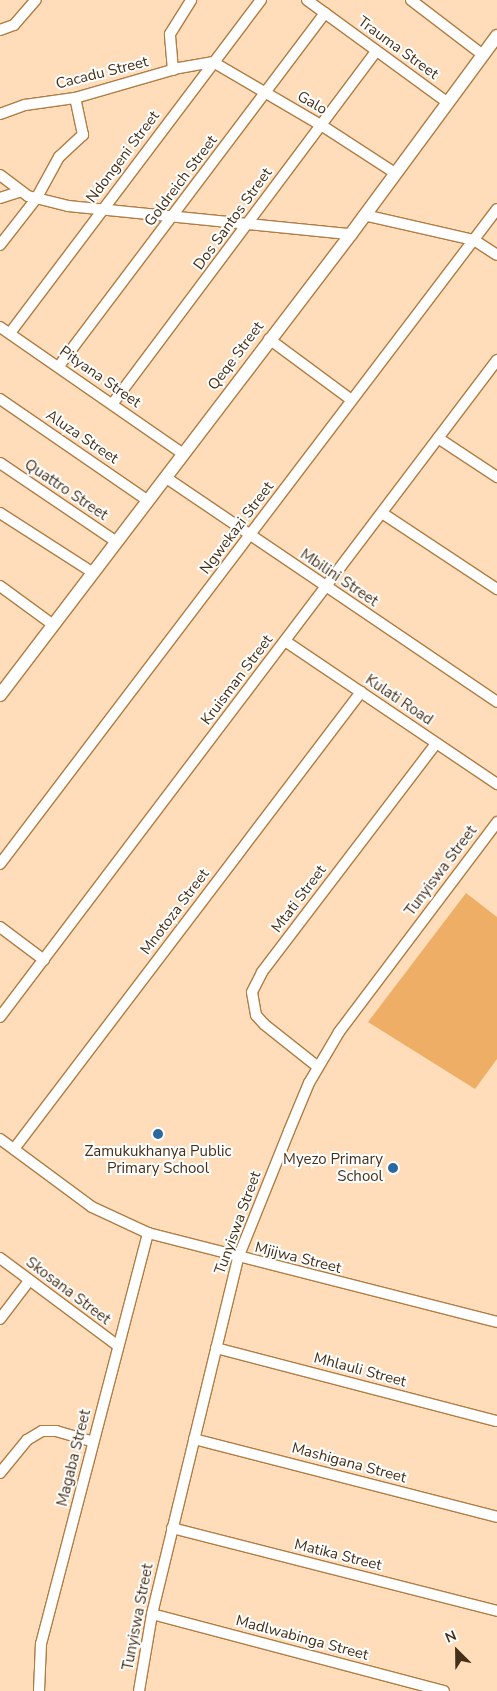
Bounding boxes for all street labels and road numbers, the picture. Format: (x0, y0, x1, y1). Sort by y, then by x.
street label: Trauma Street (354, 13, 442, 83)
street label: Cacadu Street (54, 53, 150, 93)
street label: Galo (294, 87, 330, 119)
street label: Ndongeni Street (83, 108, 163, 206)
street label: Goldreich Street (141, 132, 221, 230)
street label: Dos Santos Street (190, 164, 276, 274)
street label: Qeqe Street (204, 318, 268, 394)
street label: Pityana Street (56, 342, 144, 412)
street label: Aluza Street (42, 406, 122, 468)
street label: Quattro Street (21, 456, 111, 524)
street label: Ngwekazi Street (196, 478, 278, 578)
street label: Mbilini Street (297, 545, 381, 611)
street label: Kruisman Street (197, 631, 277, 729)
street label: Kulati Road (362, 671, 436, 729)
street label: Tunyiswa Street (401, 822, 481, 920)
street label: Mtati Street (268, 862, 330, 936)
street label: Mnotoza Street (137, 866, 213, 958)
street label: Tunyiswa Street (211, 1169, 265, 1277)
street label: Mjijwa Street (253, 1239, 343, 1277)
street label: Skosana Street (22, 1253, 114, 1329)
street label: Mhlauli Street (312, 1349, 408, 1391)
street label: Magaba Street (53, 1408, 95, 1508)
street label: Mashigana Street (290, 1439, 408, 1487)
street label: Matika Street (292, 1535, 384, 1575)
street label: Tunyiswa Street (119, 1562, 157, 1672)
street label: Madlwabinga Street (234, 1612, 370, 1664)

